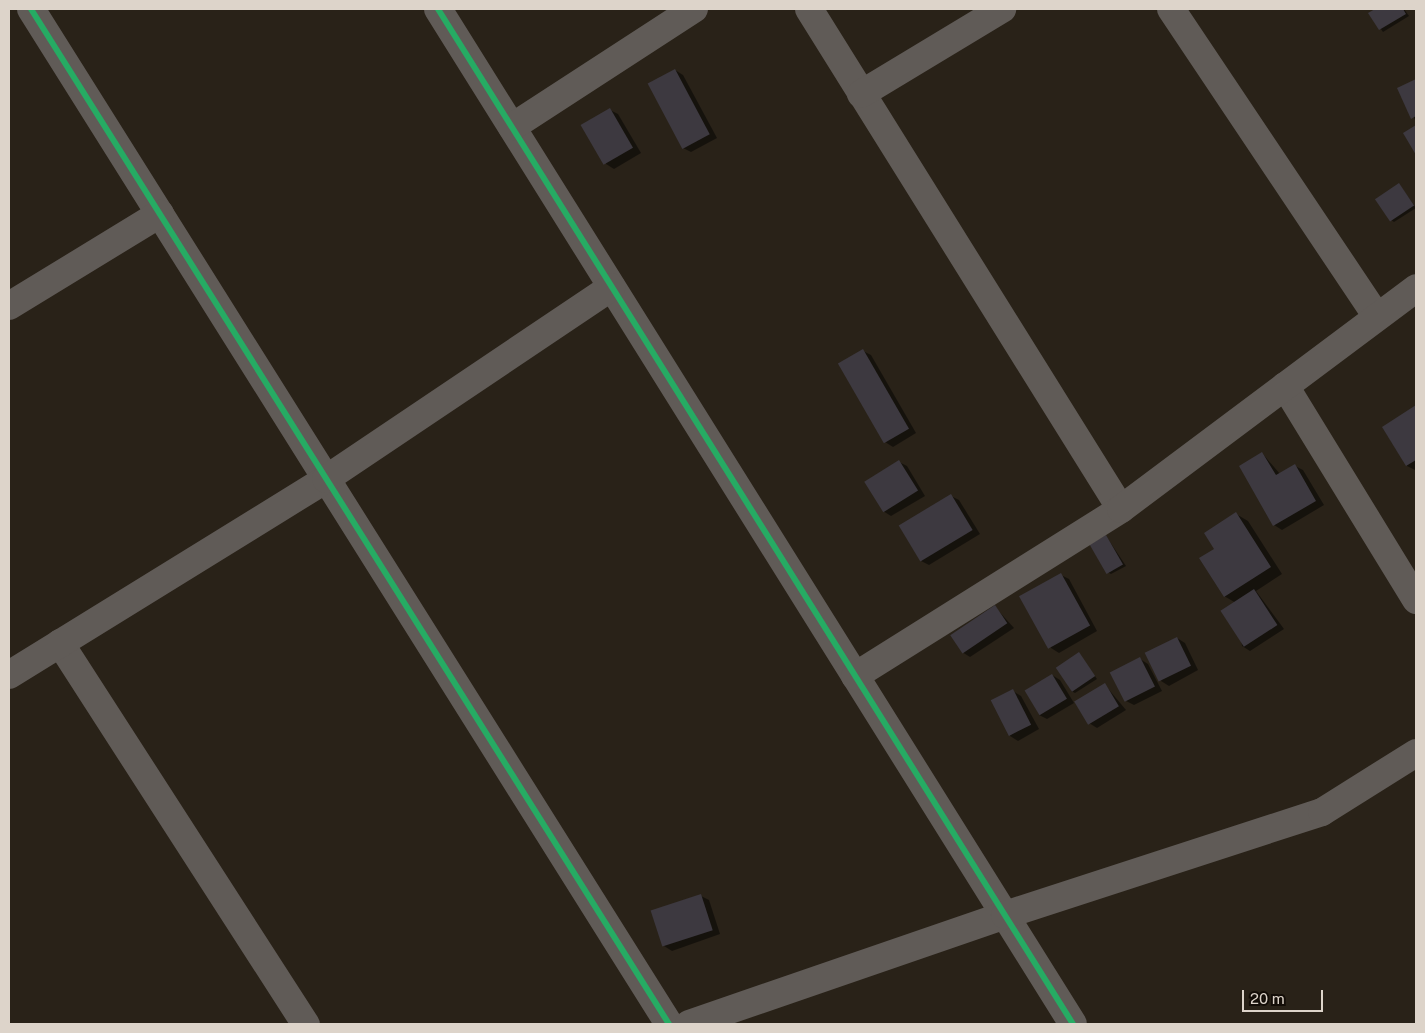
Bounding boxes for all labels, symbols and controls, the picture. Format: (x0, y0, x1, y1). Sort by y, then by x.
scale bar (1245, 980, 1326, 1012)
text: 20 m (1250, 990, 1285, 1007)

